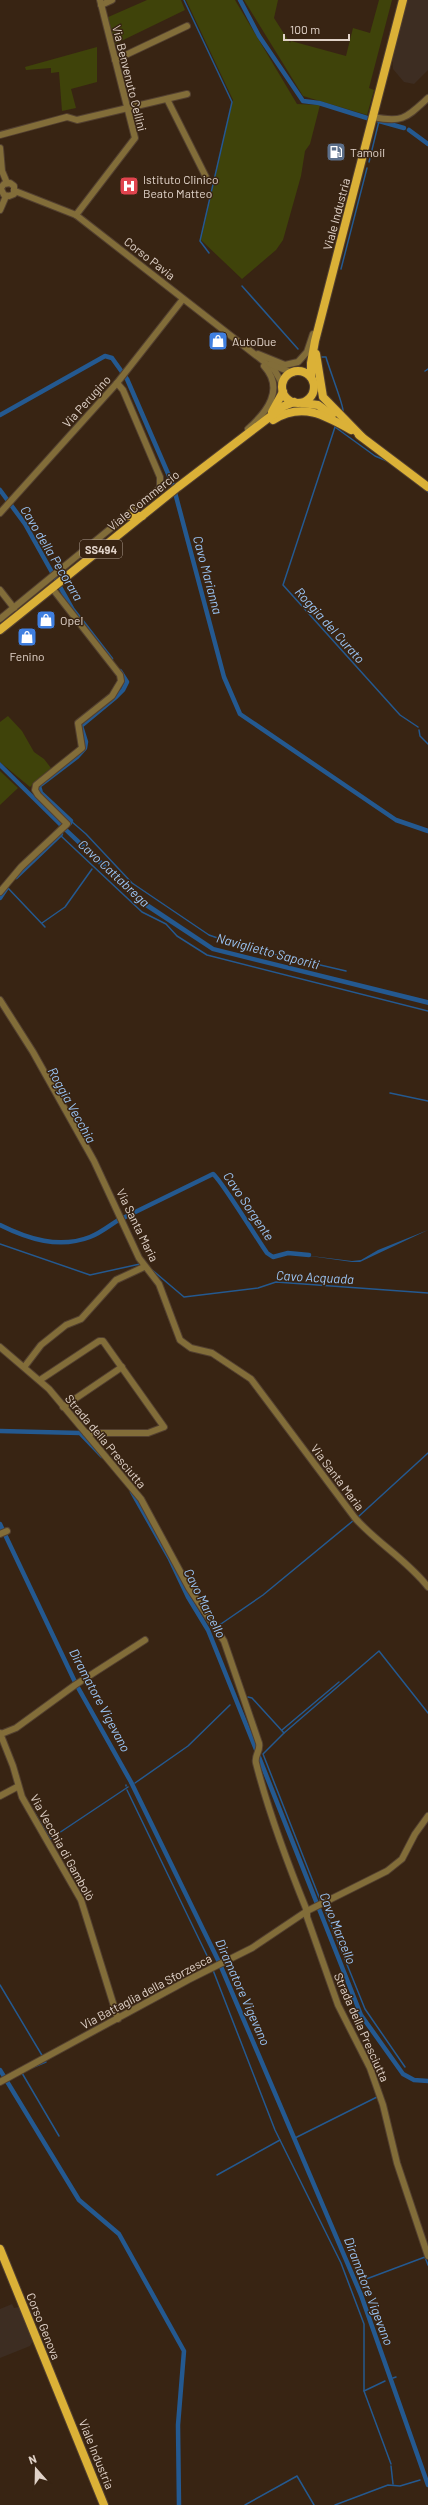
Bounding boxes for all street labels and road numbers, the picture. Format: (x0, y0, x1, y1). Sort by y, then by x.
street label: Via Benvenuto Cellini (110, 24, 150, 132)
street label: Viale Industria (320, 176, 352, 252)
street label: Corso Pavia (122, 234, 178, 282)
street label: Via Perugino (59, 372, 113, 430)
street label: Viale Commercio (104, 467, 182, 533)
road number: SS494 (80, 540, 122, 558)
street label: Via Santa Maria (114, 1186, 162, 1264)
street label: Strada della Presciutta (63, 1391, 149, 1491)
street label: Via Santa Maria (309, 1441, 367, 1513)
street label: Via Vecchia di Gambolò (28, 1791, 98, 1903)
street label: Via Battaglia della Sforzesca (78, 1950, 214, 2032)
street label: Strada della Presciutta (332, 1970, 392, 2084)
street label: Corso Genova (24, 2290, 64, 2362)
street label: Viale Industria (77, 2417, 117, 2491)

